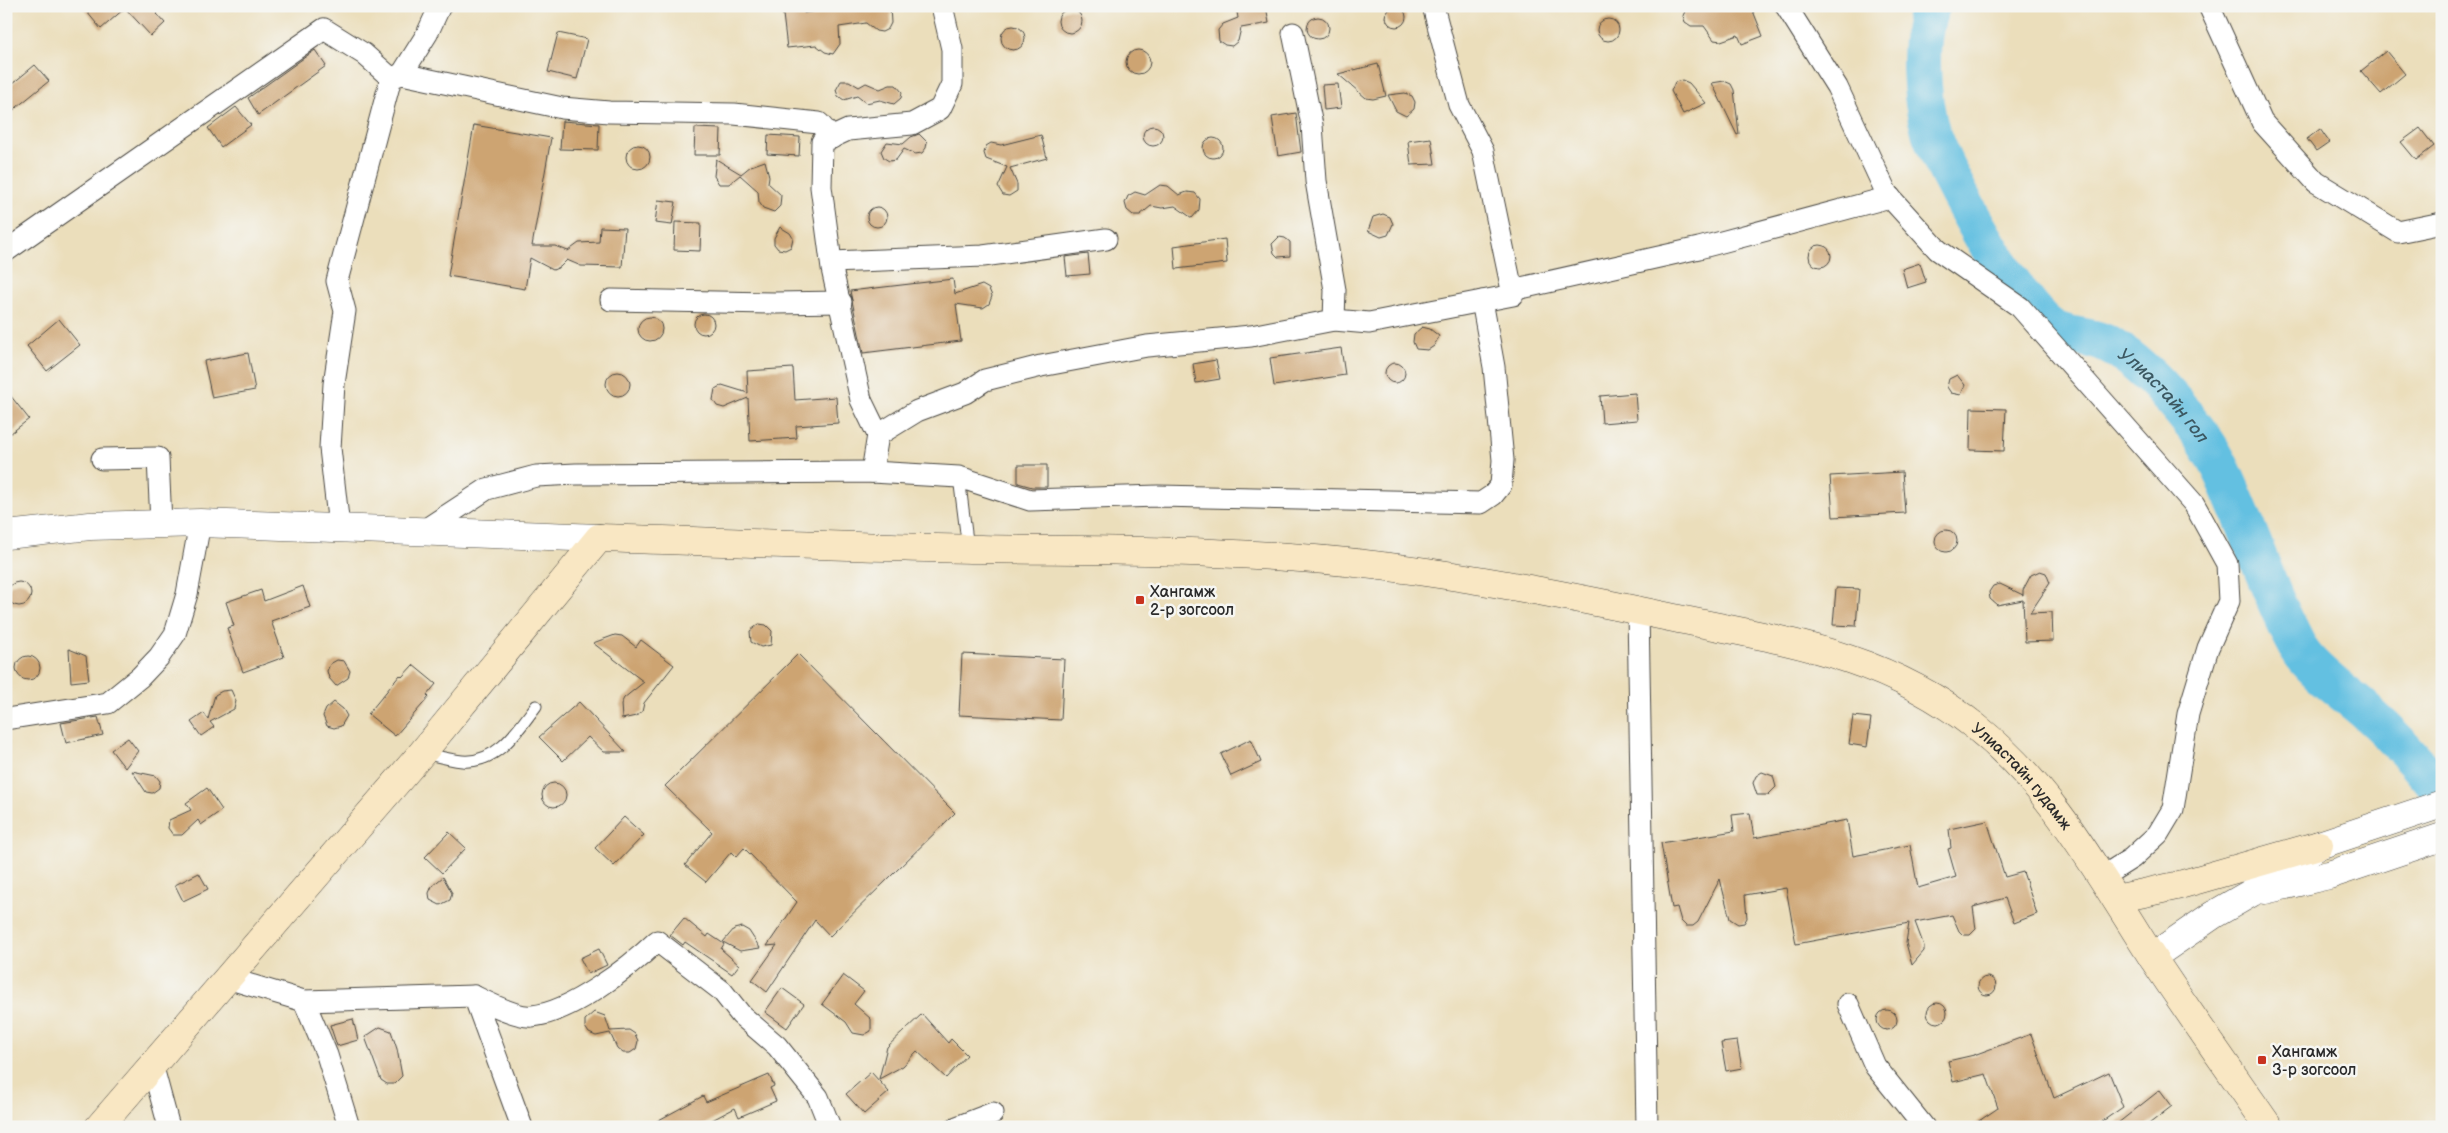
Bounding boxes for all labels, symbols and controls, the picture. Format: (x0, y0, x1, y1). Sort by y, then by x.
water label: Улиастайн гол (2114, 344, 2213, 448)
place label: Хангамж 2-р зогсоол (1150, 583, 1234, 620)
marker: Хангамж 2-р зогсоол (1134, 594, 1146, 606)
street label: Улиастайн гудамж (1967, 719, 2076, 835)
place label: Хангамж 3-р зогсоол (2272, 1043, 2356, 1080)
marker: Хангамж 3-р зогсоол (2256, 1054, 2268, 1066)

